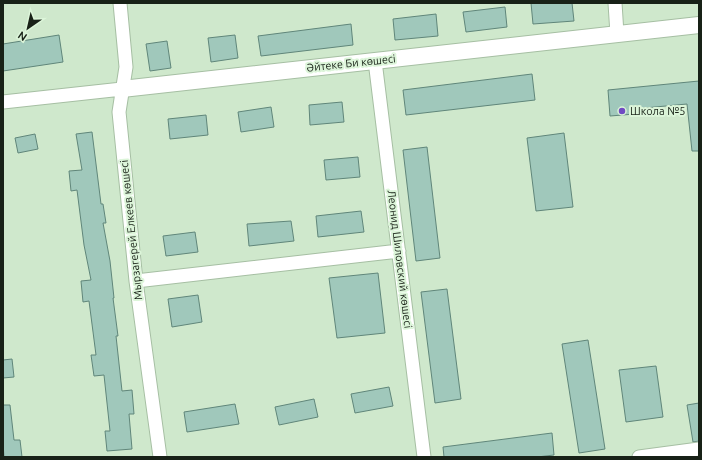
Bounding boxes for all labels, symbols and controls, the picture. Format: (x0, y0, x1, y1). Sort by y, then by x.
north arrow (8, 8, 48, 48)
text: N (16, 29, 29, 44)
street label: Әйтеке Би көшесі (306, 52, 396, 74)
place label: Школа №5 (630, 105, 685, 117)
marker: Школа №5 (617, 106, 627, 116)
street label: Мырзагерей Елкеев көшесі (118, 159, 144, 301)
street label: Леонид Шиловский көшесі (386, 189, 414, 329)

